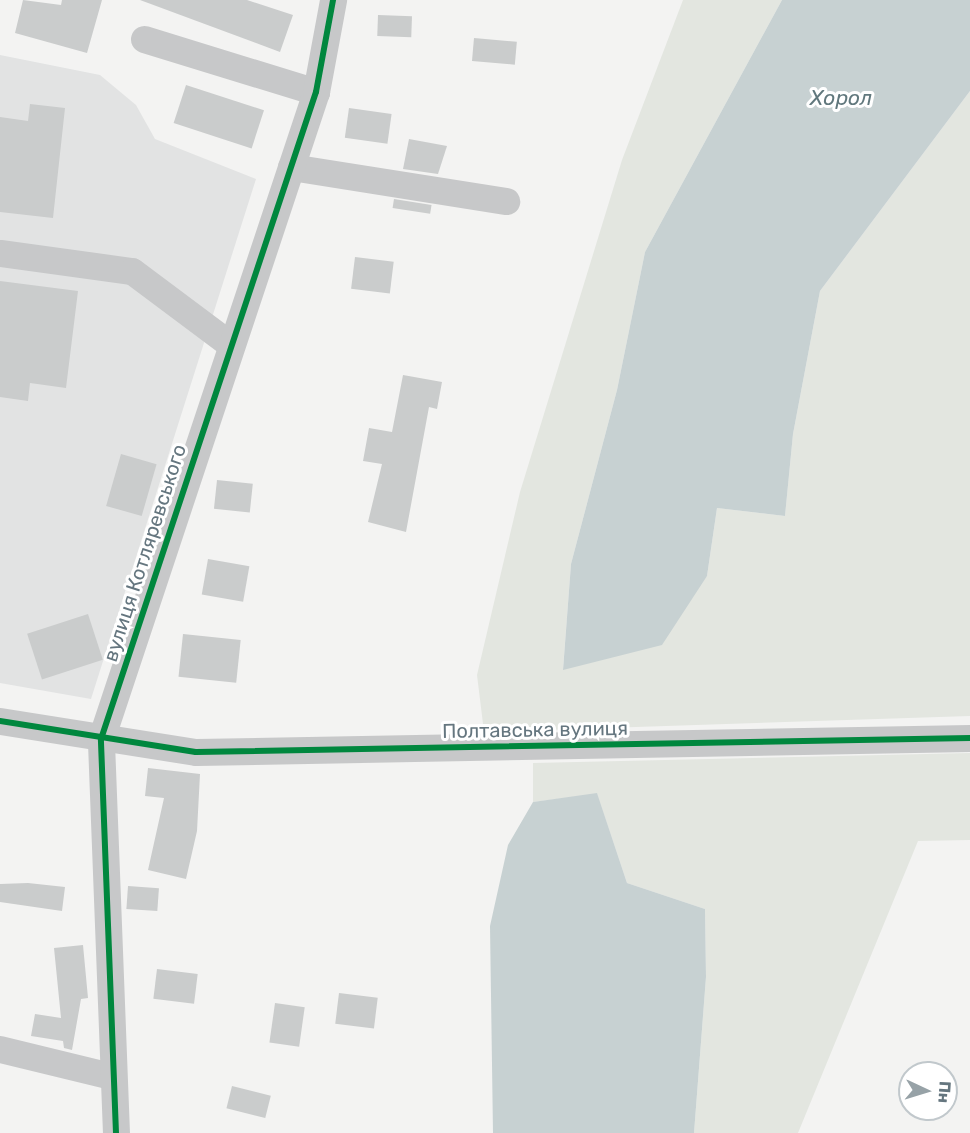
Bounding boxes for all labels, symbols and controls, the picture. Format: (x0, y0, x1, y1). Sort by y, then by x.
water label: Хорол (810, 85, 872, 111)
street label: вулиця Котляревського (99, 441, 191, 665)
street label: Полтавська вулиця (442, 716, 628, 744)
north arrow (898, 1061, 958, 1121)
text: Пн (934, 1080, 955, 1104)

